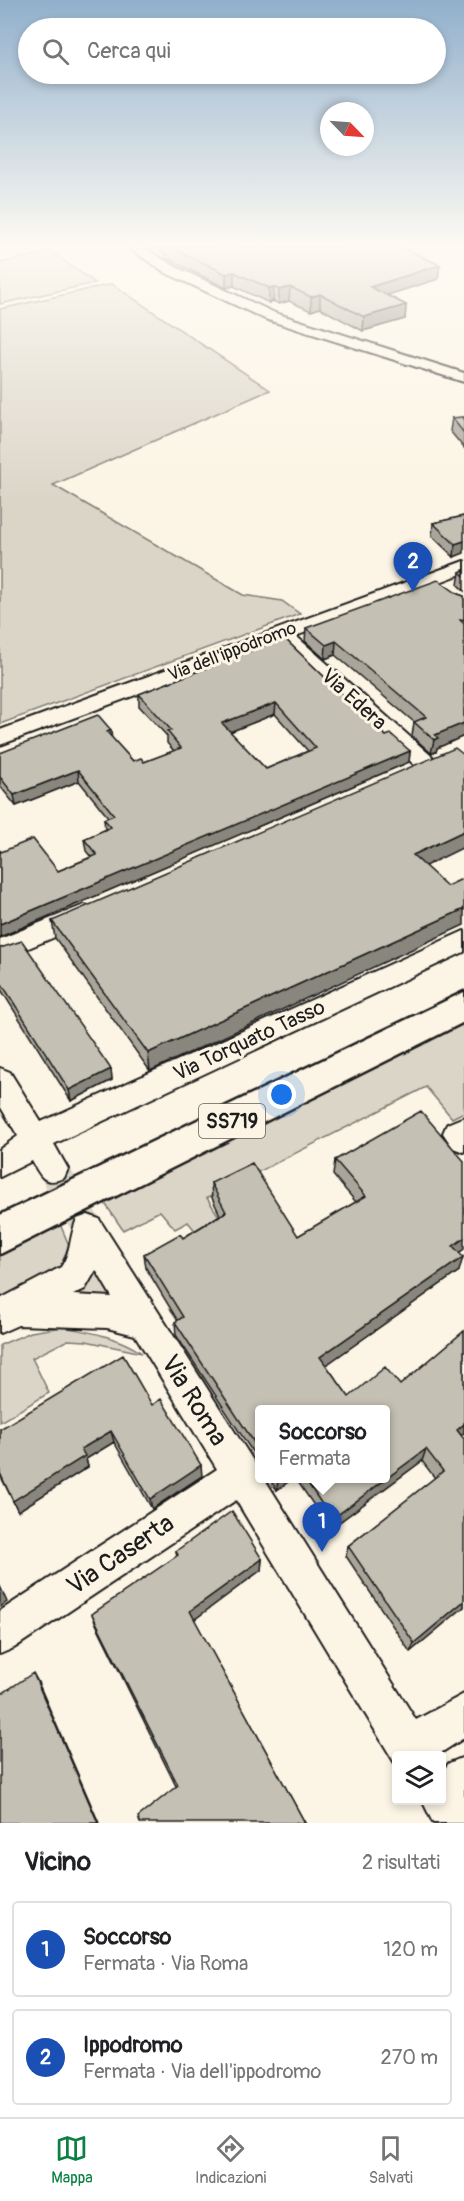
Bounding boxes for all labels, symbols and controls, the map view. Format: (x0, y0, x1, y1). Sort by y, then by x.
search box (18, 18, 446, 84)
icon: search (39, 35, 72, 68)
text: Cerca qui (87, 37, 171, 65)
north arrow (320, 102, 374, 156)
pin: 2 (394, 542, 432, 592)
street label: Via dell'ippodromo (165, 616, 300, 687)
street label: Via Edera (315, 663, 392, 736)
street label: Via Torquato Tasso (169, 994, 329, 1087)
your location (267, 1080, 296, 1109)
road number: SS719 (199, 1104, 265, 1138)
street label: Via Roma (154, 1349, 235, 1452)
popup (255, 1405, 390, 1483)
text: Soccorso (278, 1418, 367, 1446)
text: Fermata (278, 1446, 351, 1471)
pin: 1 (302, 1502, 342, 1552)
street label: Via Caserta (61, 1507, 180, 1602)
map controls (392, 1751, 446, 1805)
button: layers (392, 1751, 446, 1805)
text: Vicino (24, 1846, 91, 1878)
text: 2 risultati (362, 1850, 440, 1875)
text: Soccorso (83, 1923, 171, 1951)
text: 1 (42, 1937, 49, 1962)
text: 120 m (383, 1937, 438, 1962)
text: Fermata · Via Roma (83, 1951, 248, 1976)
text: Ippodromo (83, 2031, 183, 2059)
text: 2 (40, 2045, 51, 2070)
text: 270 m (380, 2045, 438, 2070)
text: Fermata · Via dell'ippodromo (83, 2059, 321, 2084)
tab: Mappa (51, 2132, 93, 2188)
tab: Indicazioni (195, 2132, 266, 2188)
tab: Salvati (369, 2132, 413, 2188)

